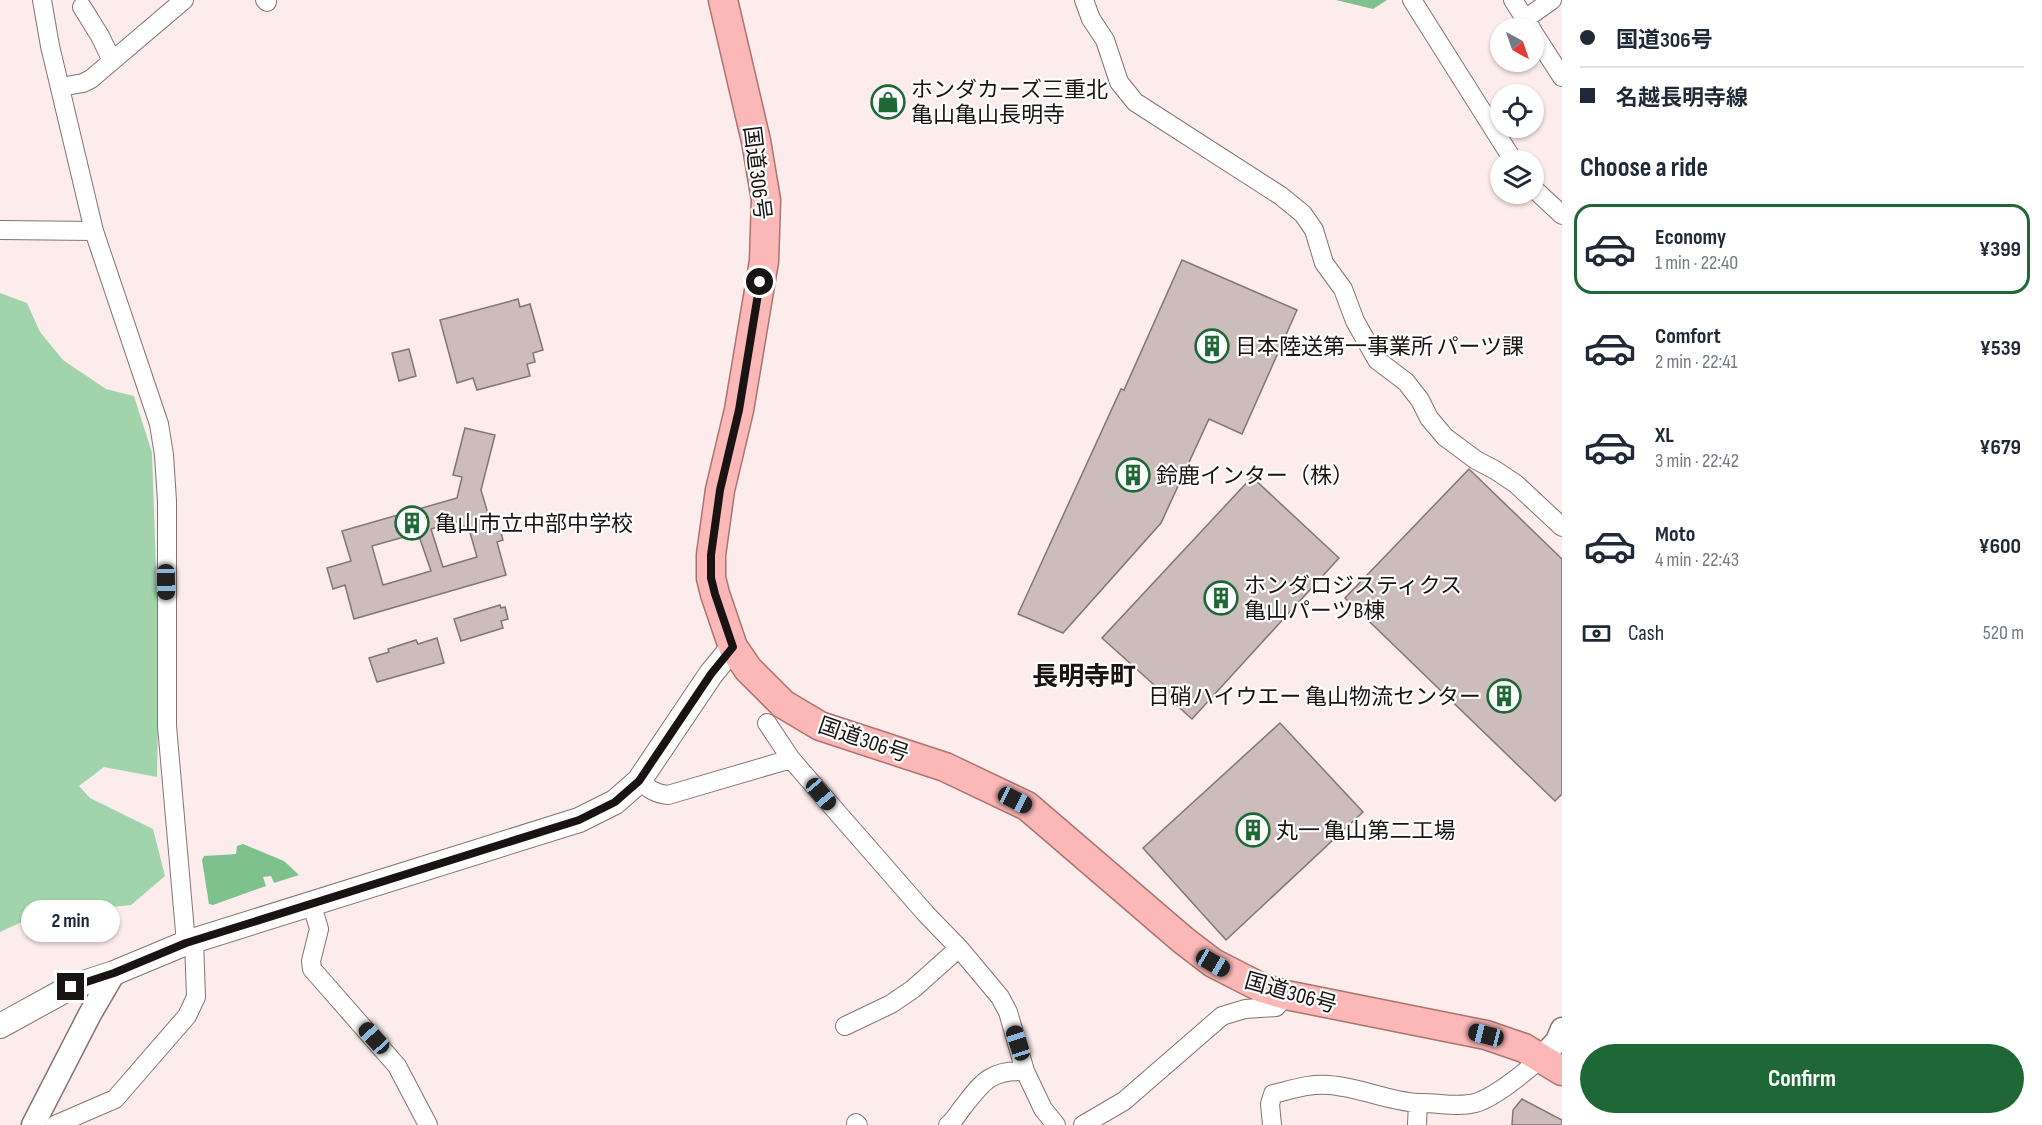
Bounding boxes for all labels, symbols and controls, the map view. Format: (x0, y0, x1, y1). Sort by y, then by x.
north arrow (1490, 18, 1544, 72)
map controls (1490, 18, 1544, 204)
text: 国道306号 (1616, 27, 1713, 54)
place label: ホンダカーズ三重北 亀山亀山長明寺 (911, 77, 1108, 129)
shop icon: ホンダカーズ三重北 亀山亀山長明寺 (870, 84, 906, 120)
button: locate (1490, 84, 1544, 138)
text: 名越長明寺線 (1616, 85, 1748, 112)
street label: 国道306号 (737, 125, 776, 222)
button: layers (1490, 150, 1544, 204)
text: Choose a ride (1580, 152, 1708, 184)
icon: car (1583, 222, 1637, 276)
text: Economy (1655, 224, 1726, 251)
text: ¥399 (1979, 236, 2021, 263)
text: 1 min · 22:40 (1655, 251, 1738, 275)
route start (746, 268, 773, 295)
icon: car (1583, 321, 1637, 375)
text: Comfort (1655, 323, 1721, 350)
building icon: 日本陸送第一事業所 パーツ課 (1194, 328, 1230, 364)
place label: 日本陸送第一事業所 パーツ課 (1235, 334, 1524, 361)
text: ¥539 (1980, 335, 2021, 362)
text: 2 min · 22:41 (1655, 350, 1738, 374)
icon: car (1583, 420, 1637, 474)
text: XL (1655, 422, 1674, 449)
text: ¥679 (1979, 434, 2021, 461)
text: 3 min · 22:42 (1655, 449, 1739, 473)
building icon: 鈴鹿インター（株） (1115, 457, 1151, 493)
place label: 鈴鹿インター（株） (1156, 463, 1354, 490)
building icon: 亀山市立中部中学校 (394, 505, 430, 541)
place label: 亀山市立中部中学校 (435, 511, 633, 538)
icon: car (1583, 519, 1637, 573)
text: Moto (1655, 521, 1695, 548)
text: ¥600 (1978, 533, 2021, 560)
text: 4 min · 22:43 (1655, 548, 1739, 572)
car (157, 564, 175, 600)
place label: ホンダロジスティクス 亀山パーツB棟 (1244, 573, 1462, 625)
building icon: ホンダロジスティクス 亀山パーツB棟 (1203, 580, 1239, 616)
icon: cash (1580, 617, 1613, 650)
text: Cash (1628, 620, 1664, 647)
text: 520 m (1983, 621, 2024, 645)
district label: 長明寺町 (1032, 662, 1136, 693)
building icon: 日硝ハイウエー 亀山物流センター (1486, 678, 1522, 714)
place label: 日硝ハイウエー 亀山物流センター (1148, 684, 1481, 711)
street label: 国道306号 (814, 712, 913, 769)
car (803, 774, 839, 814)
car (995, 784, 1035, 816)
building icon: 丸一 亀山第二工場 (1235, 812, 1271, 848)
place label: 丸一 亀山第二工場 (1276, 818, 1456, 845)
callout: 2 min (22, 900, 121, 942)
text: 2 min (51, 909, 90, 933)
car (1193, 946, 1233, 980)
street label: 国道306号 (1241, 967, 1340, 1019)
route end (57, 973, 84, 1000)
car (355, 1019, 393, 1057)
car (1466, 1022, 1506, 1048)
car (1004, 1023, 1032, 1063)
button: Confirm (1580, 1044, 2024, 1113)

